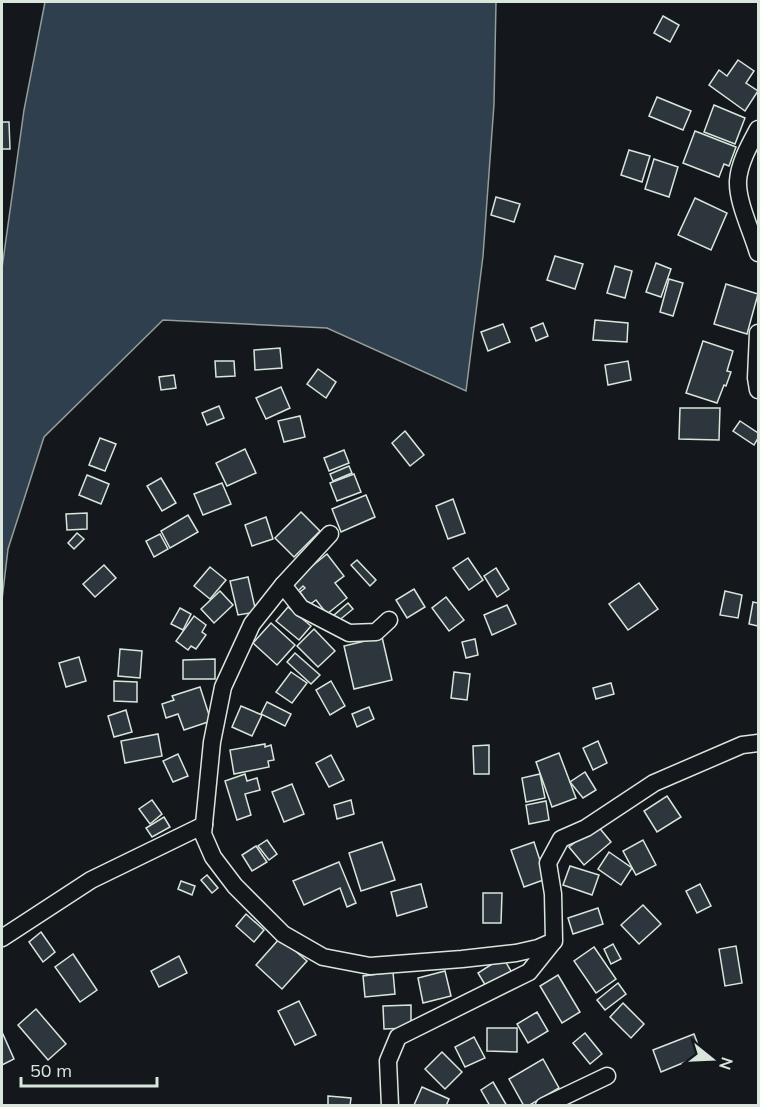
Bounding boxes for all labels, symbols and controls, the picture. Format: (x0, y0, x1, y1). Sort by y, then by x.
north arrow (682, 1029, 742, 1089)
scale bar (21, 1050, 158, 1088)
text: N (715, 1055, 738, 1072)
text: 50 m (30, 1059, 72, 1082)

